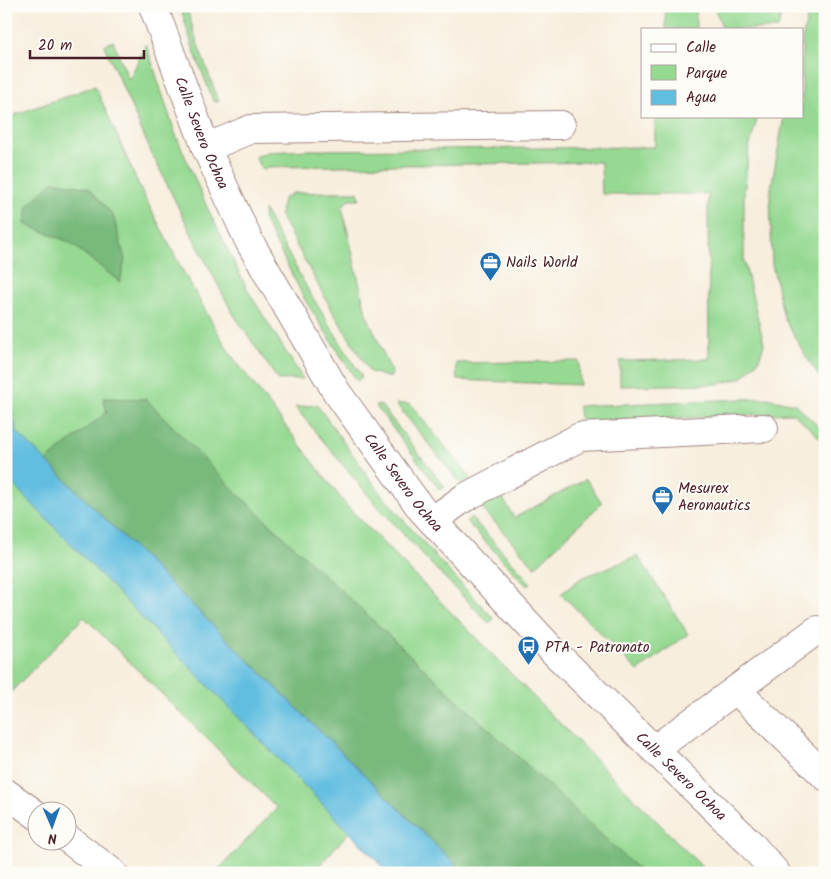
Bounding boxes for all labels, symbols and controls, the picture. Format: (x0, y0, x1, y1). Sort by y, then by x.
scale bar (30, 28, 144, 60)
legend (641, 28, 804, 118)
text: 20 m (38, 34, 72, 58)
text: Calle (686, 36, 716, 60)
text: Parque (686, 62, 727, 86)
street label: Calle Severo Ochoa (167, 74, 235, 194)
text: Agua (686, 86, 717, 110)
office icon: Nails World (478, 250, 502, 281)
place label: Nails World (506, 251, 578, 275)
street label: Calle Severo Ochoa (357, 428, 448, 538)
place label: Mesurex Aeronautics (678, 477, 751, 518)
office icon: Mesurex Aeronautics (650, 485, 674, 516)
bus stop icon: PTA - Patronato (517, 635, 541, 666)
place label: PTA - Patronato (545, 636, 650, 660)
street label: Calle Severo Ochoa (629, 727, 732, 827)
north arrow (28, 802, 78, 852)
text: N (47, 827, 57, 849)

